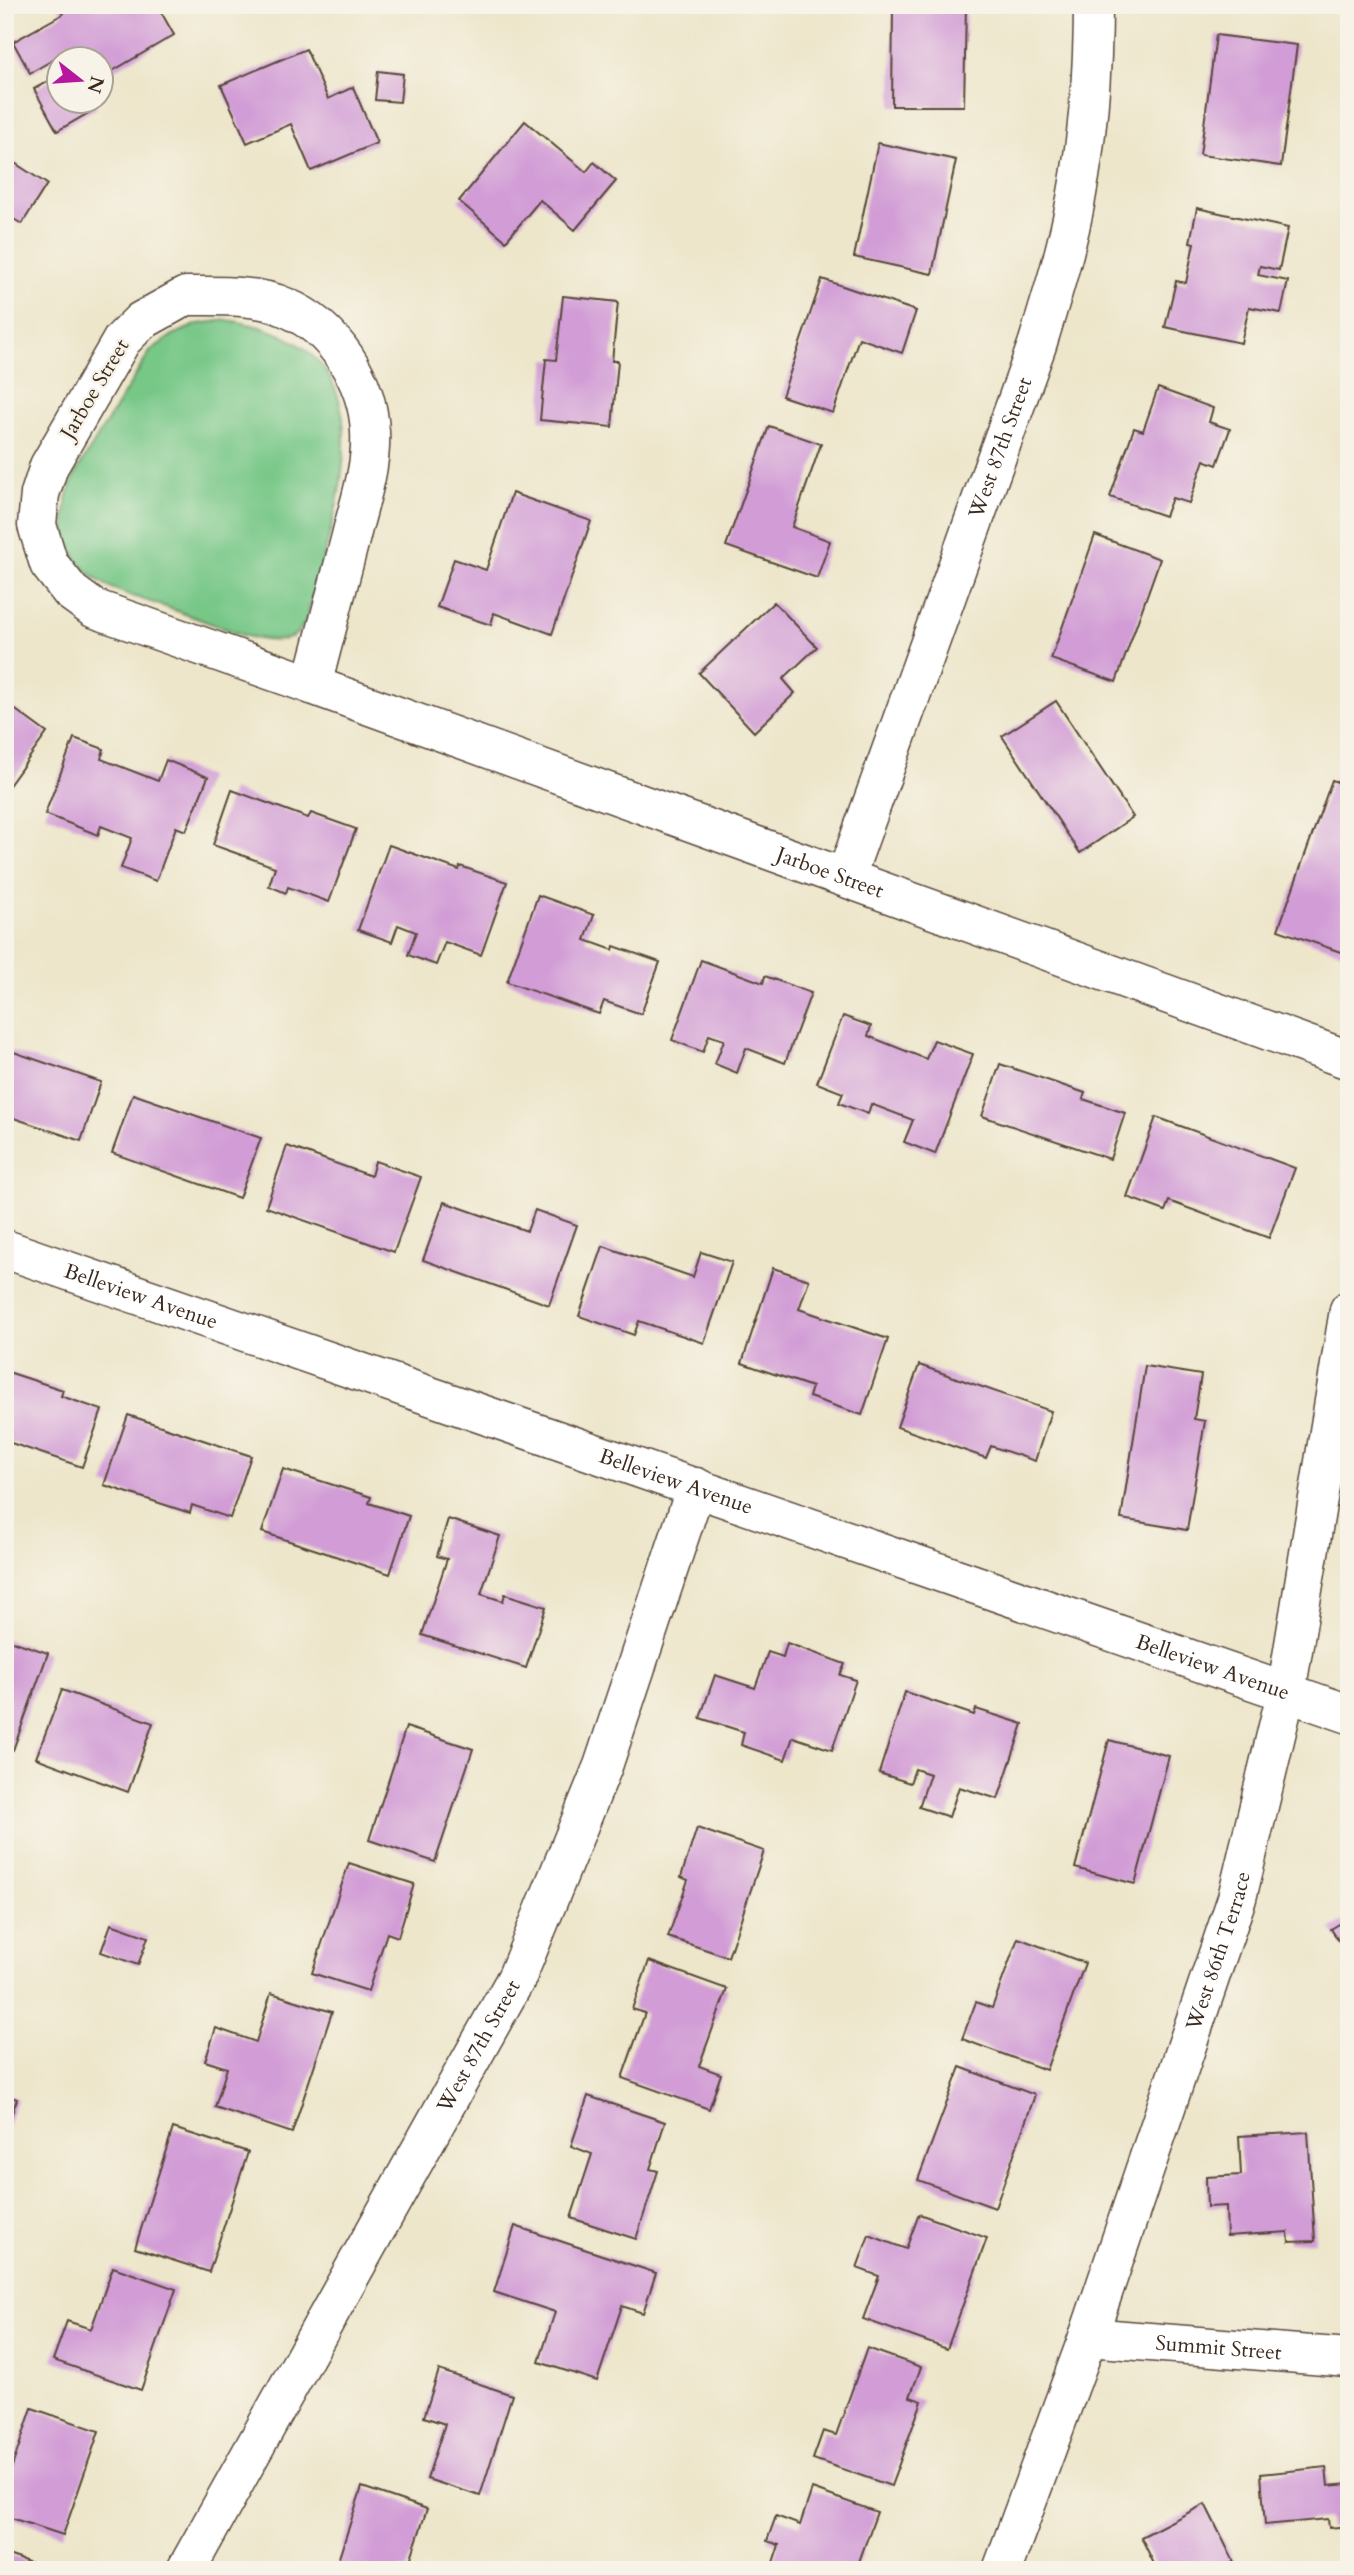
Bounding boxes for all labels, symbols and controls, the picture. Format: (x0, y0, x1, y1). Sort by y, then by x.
north arrow (46, 46, 116, 116)
text: N (80, 73, 110, 97)
street label: Jarboe Street (52, 333, 136, 447)
street label: West 87th Street (961, 373, 1039, 523)
street label: Jarboe Street (770, 839, 888, 905)
street label: Belleview Avenue (60, 1256, 222, 1336)
street label: Belleview Avenue (595, 1441, 757, 1521)
street label: Belleview Avenue (1132, 1627, 1293, 1707)
street label: West 86th Terrace (1178, 1868, 1257, 2035)
street label: West 87th Street (429, 1974, 527, 2119)
street label: Summit Street (1154, 2328, 1283, 2367)

